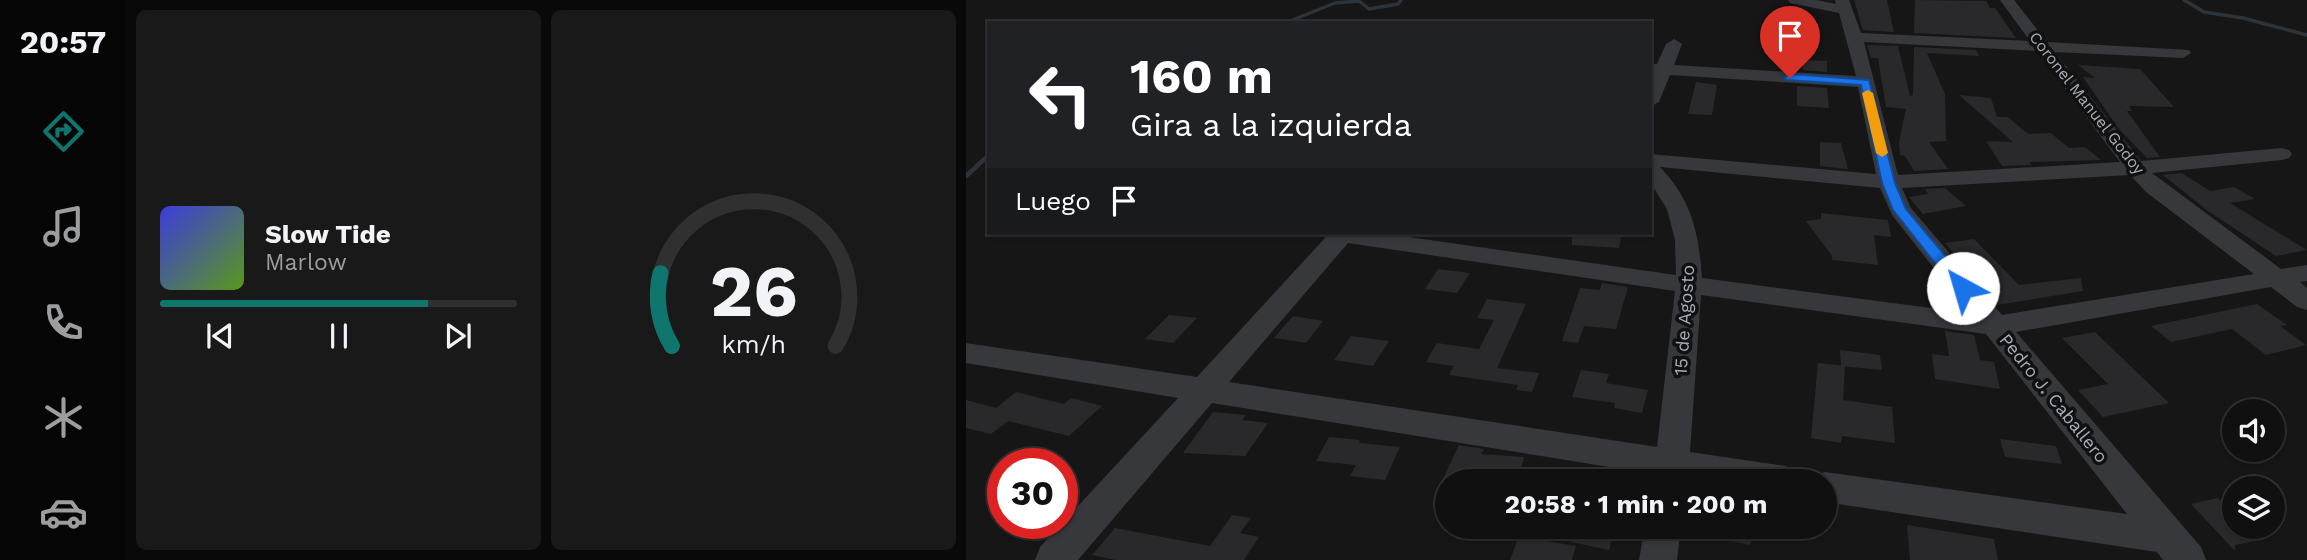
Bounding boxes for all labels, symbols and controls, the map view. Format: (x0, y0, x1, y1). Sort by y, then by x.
pin (1760, 6, 1820, 78)
icon: arrive (1771, 17, 1809, 55)
text: 20:57 (20, 23, 106, 61)
street label: Coronel Manuel Godoy (2025, 28, 2149, 179)
text: 160 m (1130, 47, 1273, 105)
icon: left (1015, 49, 1106, 140)
text: Gira a la izquierda (1130, 106, 1412, 144)
icon: directions (39, 107, 88, 156)
icon: arrive (1105, 182, 1143, 220)
text: Luego (1015, 186, 1091, 216)
icon: music (39, 202, 88, 251)
text: Slow Tide (265, 219, 391, 249)
text: 26 (709, 248, 798, 334)
text: Marlow (265, 249, 347, 276)
position arrow (1926, 251, 2000, 325)
street label: 15 de Agosto (1670, 264, 1698, 376)
icon: phone (39, 298, 88, 347)
icon: previous (201, 317, 239, 355)
icon: pause (320, 317, 358, 355)
icon: next (439, 317, 477, 355)
street label: Pedro J. Caballero (1995, 329, 2113, 467)
text: km/h (721, 330, 786, 359)
icon: climate (39, 393, 88, 442)
map controls (2222, 399, 2285, 539)
button: sound (2222, 399, 2285, 462)
speed limit sign: 30 (987, 448, 1078, 539)
button: layers (2222, 476, 2285, 539)
icon: car (39, 488, 88, 537)
text: 20:58 · 1 min · 200 m (1504, 489, 1768, 519)

